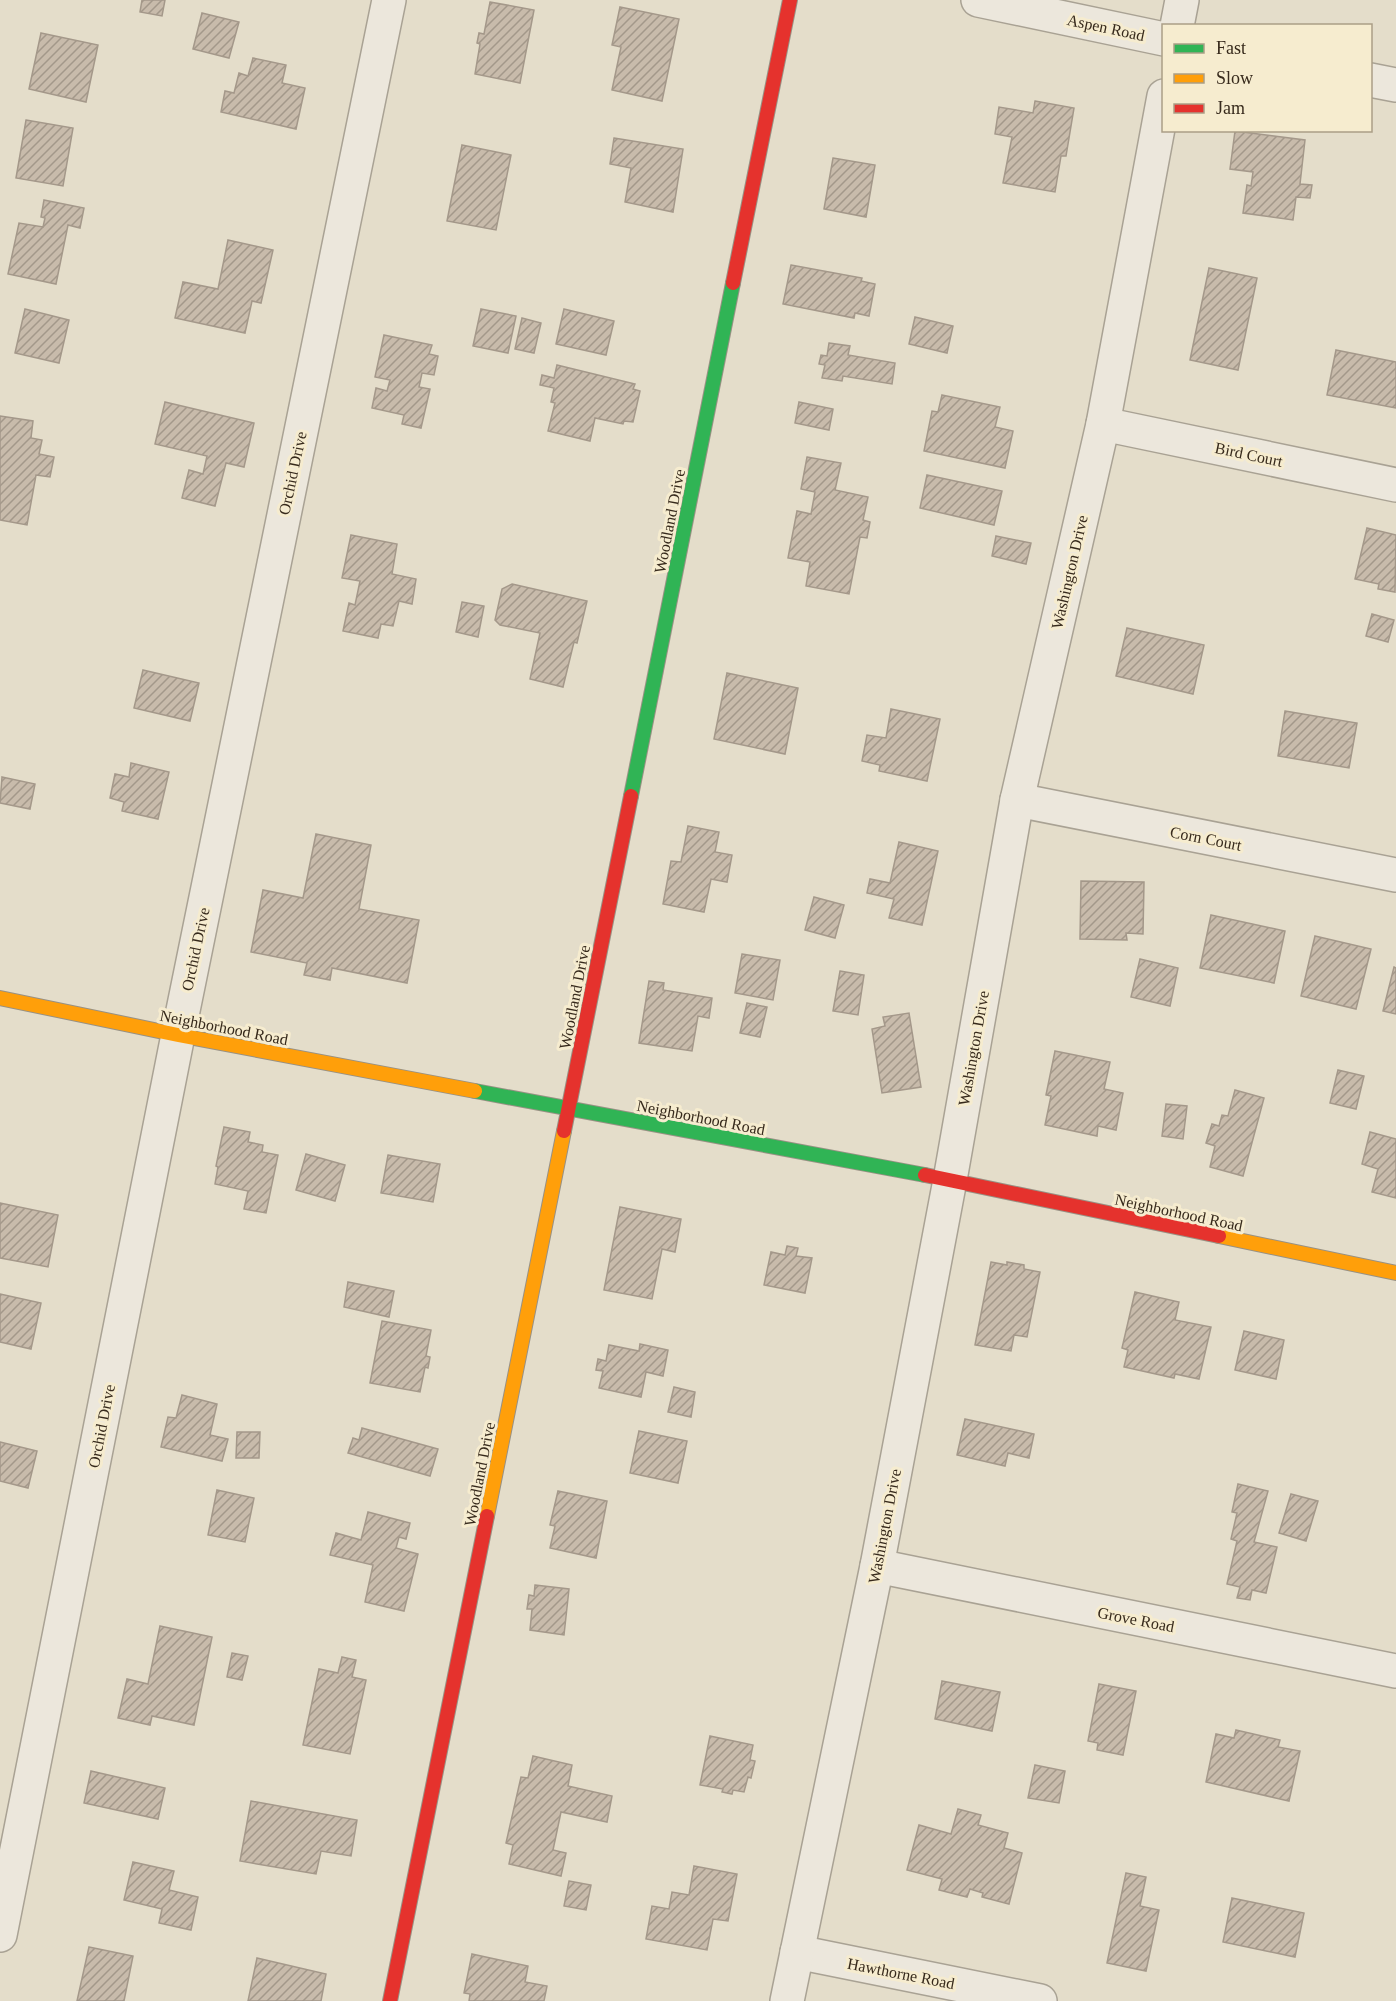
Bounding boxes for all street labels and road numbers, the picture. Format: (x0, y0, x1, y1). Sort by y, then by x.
street label: Aspen Road (1065, 11, 1146, 45)
street label: Orchid Drive (275, 430, 310, 516)
street label: Bird Court (1213, 439, 1285, 470)
street label: Woodland Drive (651, 468, 688, 575)
street label: Washington Drive (1048, 513, 1092, 631)
street label: Corn Court (1169, 823, 1244, 854)
street label: Orchid Drive (178, 906, 213, 992)
street label: Woodland Drive (556, 944, 593, 1051)
street label: Washington Drive (955, 989, 993, 1107)
street label: Neighborhood Road (158, 1007, 289, 1049)
street label: Neighborhood Road (635, 1097, 766, 1139)
street label: Neighborhood Road (1113, 1191, 1244, 1235)
street label: Orchid Drive (85, 1383, 118, 1469)
street label: Woodland Drive (461, 1421, 498, 1528)
street label: Washington Drive (865, 1467, 905, 1585)
street label: Grove Road (1096, 1604, 1176, 1635)
street label: Hawthorne Road (846, 1955, 956, 1992)

